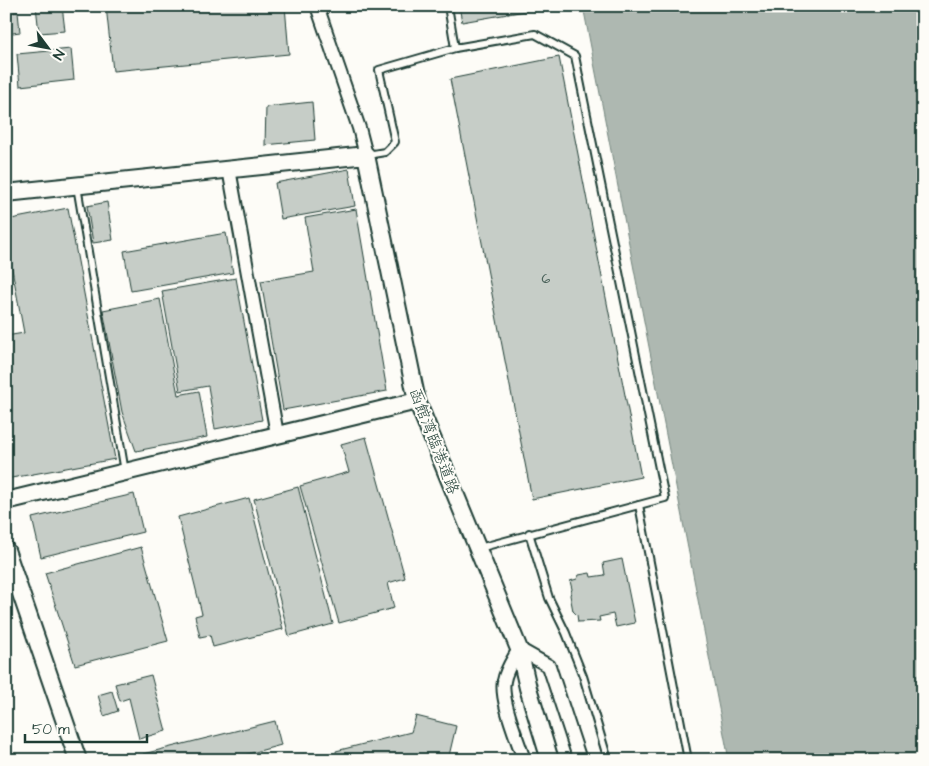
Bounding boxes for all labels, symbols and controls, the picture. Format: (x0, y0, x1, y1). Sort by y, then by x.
north arrow (22, 22, 72, 72)
text: N (47, 45, 69, 64)
house number: 6 (542, 269, 551, 289)
street label: 函館湾臨港道路 (404, 385, 464, 498)
scale bar (25, 711, 148, 743)
text: 50 m (32, 719, 70, 740)

